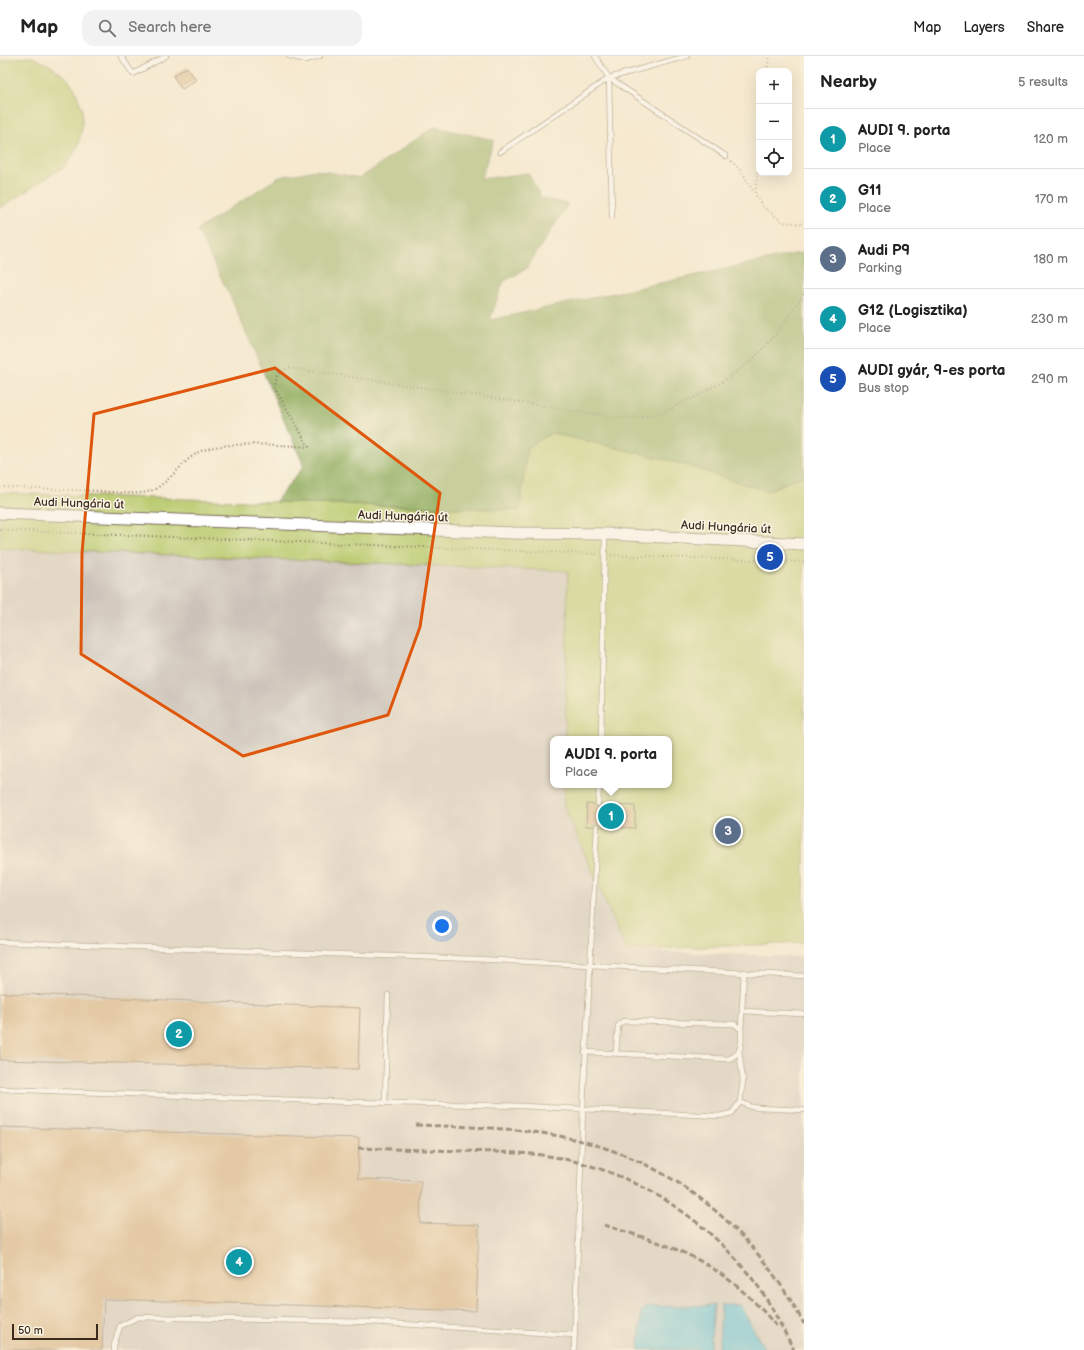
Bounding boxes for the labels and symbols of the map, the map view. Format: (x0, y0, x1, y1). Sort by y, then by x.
street label: Audi Hungária út (34, 494, 125, 513)
street label: Audi Hungária út (358, 507, 449, 526)
street label: Audi Hungária út (681, 518, 772, 537)
pin: 5 (757, 542, 783, 572)
pin: 1 (598, 801, 624, 831)
pin: 3 (715, 816, 741, 846)
your location (432, 916, 452, 936)
pin: 2 (166, 1019, 192, 1049)
pin: 4 (226, 1247, 252, 1277)
scale bar (12, 1322, 98, 1341)

